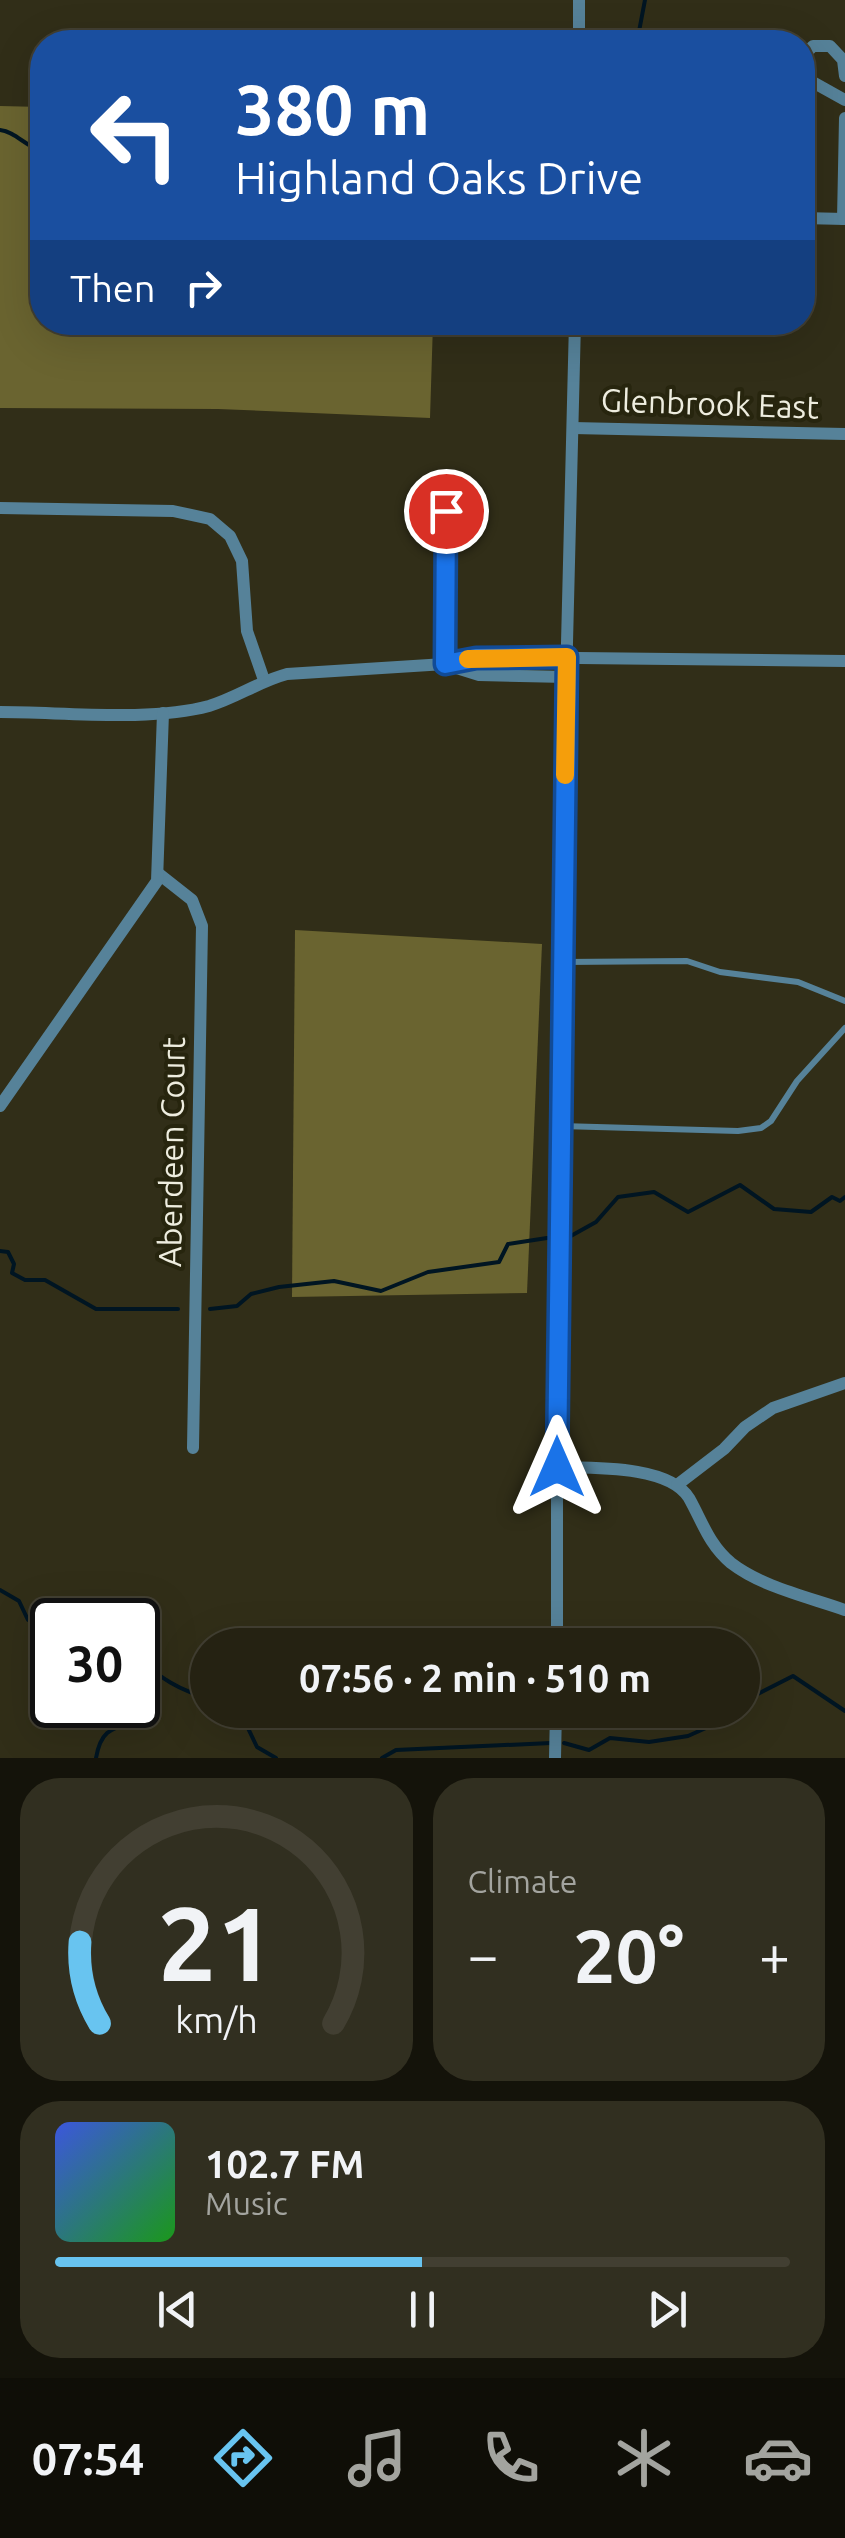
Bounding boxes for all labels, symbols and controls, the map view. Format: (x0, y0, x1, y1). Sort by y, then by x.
icon: left (70, 70, 200, 200)
text: 380 m (235, 70, 430, 148)
text: Highland Oaks Drive (235, 152, 643, 203)
icon: right (176, 260, 231, 315)
text: Then (70, 267, 156, 309)
street label: Glenbrook East (600, 381, 820, 425)
pin (404, 469, 489, 554)
icon: arrive (419, 484, 474, 539)
street label: Aberdeen Court (151, 1036, 191, 1267)
position arrow (505, 1415, 609, 1519)
speed limit sign: 30 (30, 1598, 160, 1728)
text: 07:56 · 2 min · 510 m (299, 1657, 651, 1699)
text: Climate (468, 1863, 578, 1899)
text: 21 (158, 1884, 275, 2001)
text: 20° (573, 1913, 684, 1997)
text: − (468, 1924, 499, 1985)
text: + (759, 1924, 790, 1985)
text: km/h (175, 2000, 258, 2040)
text: 102.7 FM (205, 2143, 364, 2185)
text: Music (205, 2185, 288, 2221)
icon: previous (150, 2282, 205, 2337)
icon: pause (395, 2282, 450, 2337)
icon: next (640, 2282, 695, 2337)
icon: directions (208, 2423, 278, 2493)
icon: music (342, 2423, 412, 2493)
icon: phone (476, 2423, 546, 2493)
icon: climate (609, 2423, 679, 2493)
icon: car (743, 2423, 813, 2493)
text: 07:54 (32, 2433, 144, 2484)

